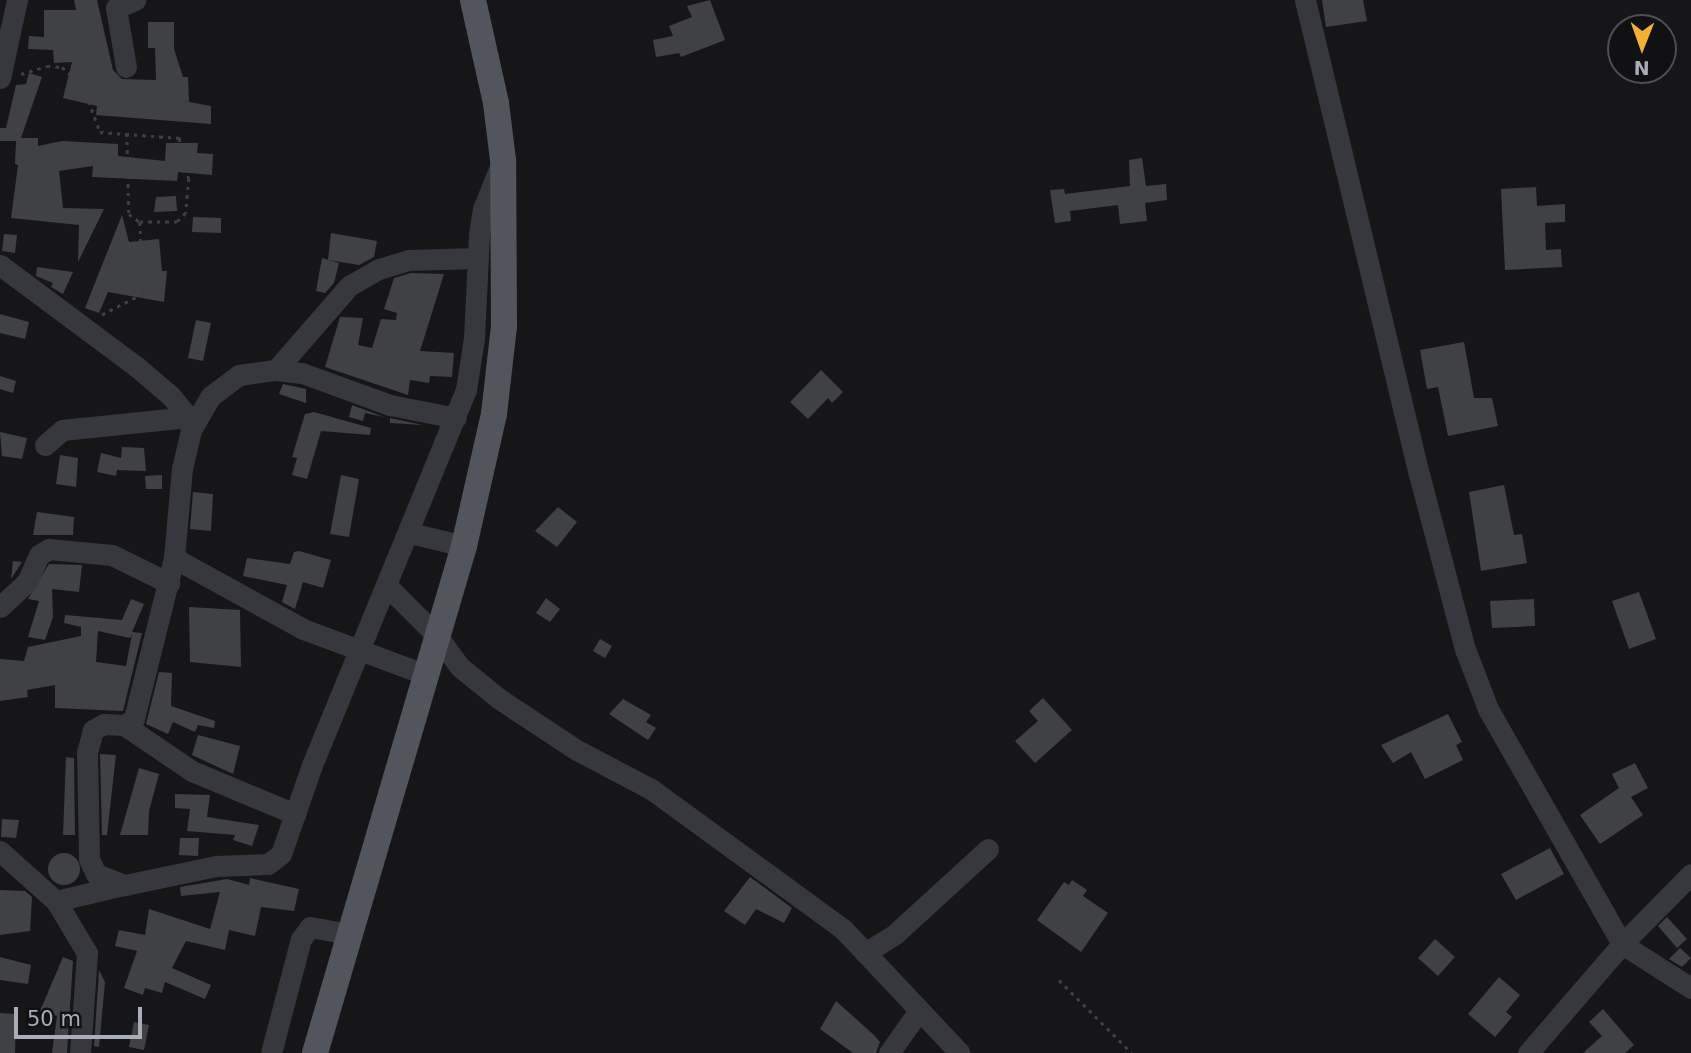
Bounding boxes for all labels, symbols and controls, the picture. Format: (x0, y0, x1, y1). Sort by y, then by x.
north arrow (1607, 14, 1677, 84)
text: N (1634, 57, 1650, 79)
scale bar (18, 993, 145, 1038)
text: 50 m (27, 1007, 81, 1031)

